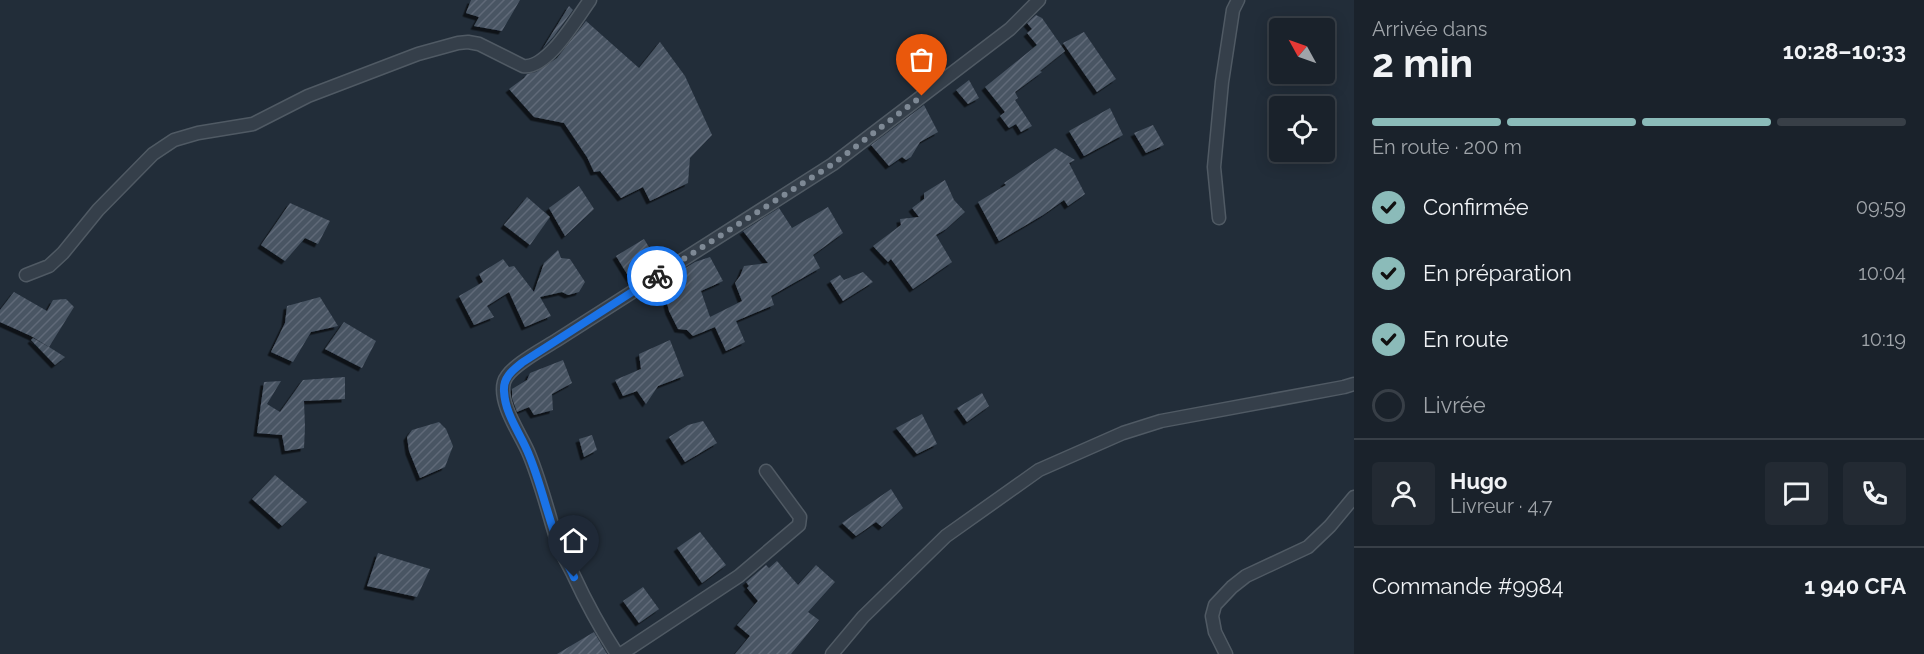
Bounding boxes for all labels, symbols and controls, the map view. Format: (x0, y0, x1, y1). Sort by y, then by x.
text: Arrivée dans (1372, 17, 1487, 41)
north arrow (1269, 18, 1335, 84)
map controls (1269, 18, 1335, 162)
pin (896, 34, 947, 96)
text: 10:28–10:33 (1783, 38, 1906, 64)
text: 2 min (1372, 40, 1473, 86)
icon: bag (905, 43, 938, 76)
button: locate (1269, 96, 1335, 162)
text: En route · 200 m (1372, 135, 1522, 159)
icon: check (1372, 191, 1405, 224)
text: Confirmée (1423, 194, 1529, 220)
text: 09:59 (1856, 195, 1906, 219)
courier (627, 246, 687, 306)
icon: check (1372, 257, 1405, 290)
icon: bike (641, 260, 674, 293)
text: En préparation (1423, 260, 1572, 286)
text: 10:04 (1858, 261, 1906, 285)
icon: check (1372, 323, 1405, 356)
text: En route (1423, 326, 1508, 352)
text: 10:19 (1861, 327, 1906, 351)
text: Livrée (1423, 392, 1486, 418)
button: person (1372, 462, 1435, 525)
button: chat (1765, 462, 1828, 525)
button: phone (1843, 462, 1906, 525)
text: Hugo (1450, 468, 1507, 494)
text: Livreur · 4.7 (1450, 494, 1552, 518)
pin (548, 515, 599, 577)
icon: home (557, 524, 590, 557)
text: Commande #9984 (1372, 573, 1563, 599)
text: 1 940 CFA (1804, 573, 1906, 599)

